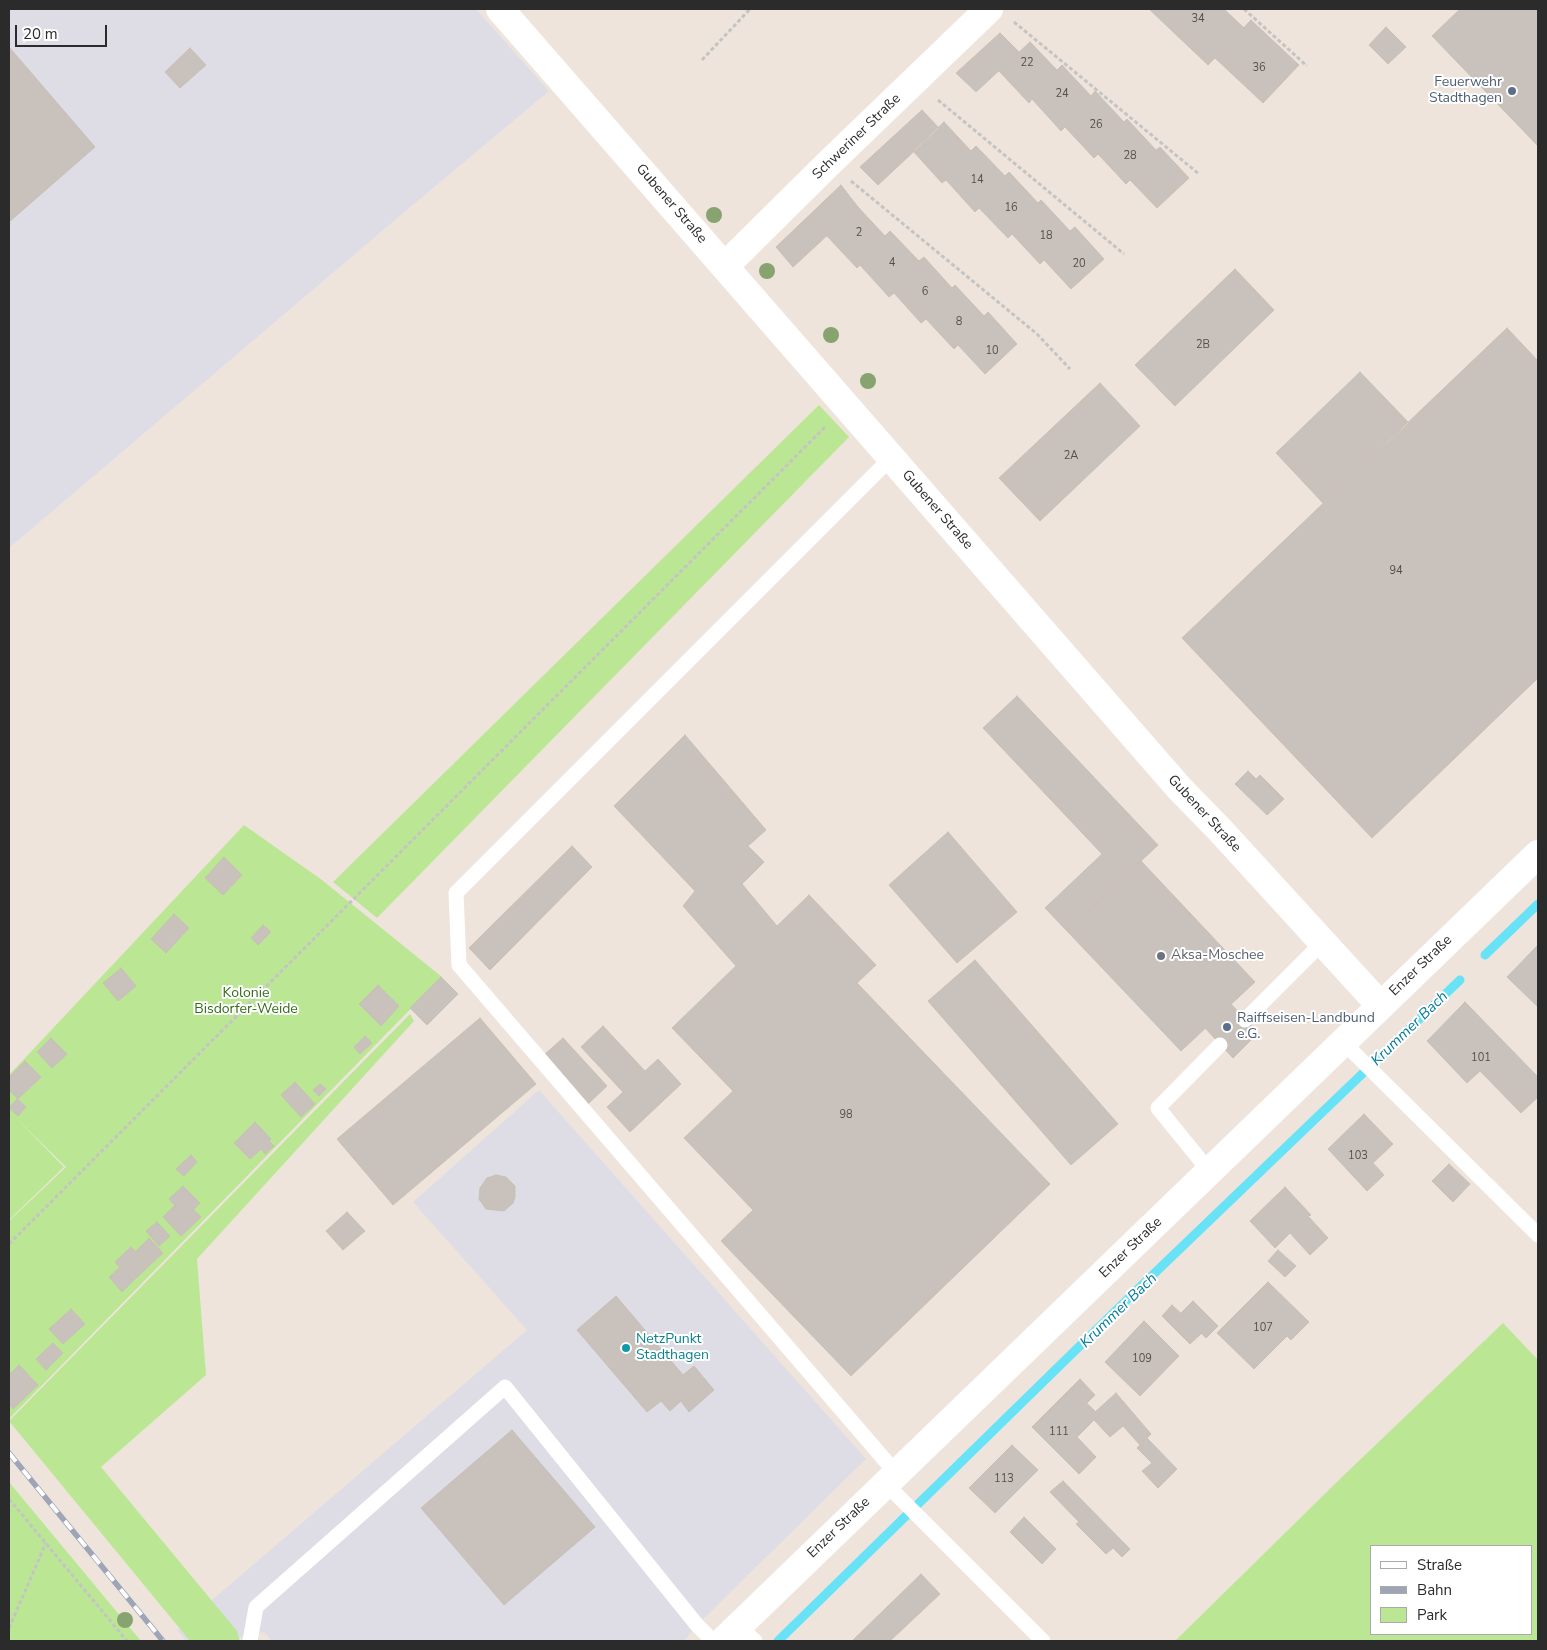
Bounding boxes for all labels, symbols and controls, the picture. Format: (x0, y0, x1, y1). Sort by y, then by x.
house number: 34 (1191, 12, 1205, 26)
scale bar (18, 15, 110, 47)
text: 20 m (23, 24, 58, 44)
house number: 22 (1020, 56, 1034, 70)
house number: 36 (1252, 61, 1266, 75)
place label: Feuerwehr Stadthagen (1429, 75, 1502, 108)
marker: Feuerwehr Stadthagen (1506, 85, 1518, 97)
house number: 24 (1055, 87, 1069, 101)
street label: Schweriner Straße (809, 91, 905, 183)
house number: 26 (1089, 118, 1103, 132)
house number: 28 (1123, 149, 1137, 163)
street label: Gubener Straße (632, 161, 710, 247)
house number: 14 (970, 173, 984, 187)
house number: 16 (1004, 201, 1018, 215)
house number: 2 (856, 226, 862, 240)
house number: 18 (1039, 229, 1053, 243)
house number: 4 (889, 256, 895, 270)
house number: 20 (1072, 257, 1086, 271)
house number: 6 (922, 285, 928, 299)
house number: 8 (956, 315, 962, 329)
house number: 2B (1196, 338, 1210, 352)
house number: 10 (985, 344, 999, 358)
house number: 2A (1064, 449, 1078, 463)
street label: Gubener Straße (898, 467, 976, 553)
house number: 94 (1389, 564, 1403, 578)
street label: Gubener Straße (1164, 772, 1244, 856)
street label: Enzer Straße (1386, 932, 1456, 1000)
place label: Aksa-Moschee (1171, 948, 1264, 964)
marker: Aksa-Moschee (1155, 950, 1167, 962)
park label: Kolonie Bisdorfer-Weide (194, 986, 298, 1019)
water label: Krummer Bach (1368, 988, 1452, 1070)
place label: Raiffseisen-Landbund e.G. (1237, 1011, 1375, 1044)
marker: Raiffseisen-Landbund e.G. (1221, 1021, 1233, 1033)
house number: 101 (1471, 1051, 1491, 1065)
house number: 98 (839, 1108, 853, 1122)
house number: 103 (1348, 1149, 1368, 1163)
street label: Enzer Straße (1096, 1214, 1166, 1282)
water label: Krummer Bach (1077, 1270, 1161, 1352)
house number: 107 (1253, 1321, 1273, 1335)
place label: NetzPunkt Stadthagen (636, 1332, 709, 1364)
marker: NetzPunkt Stadthagen (620, 1342, 632, 1354)
house number: 109 (1132, 1352, 1152, 1366)
house number: 111 (1049, 1425, 1069, 1439)
house number: 113 (994, 1472, 1014, 1486)
street label: Enzer Straße (804, 1494, 874, 1562)
legend (1370, 1545, 1532, 1635)
text: Straße (1417, 1555, 1462, 1575)
text: Bahn (1417, 1580, 1452, 1600)
text: Park (1417, 1605, 1447, 1625)

